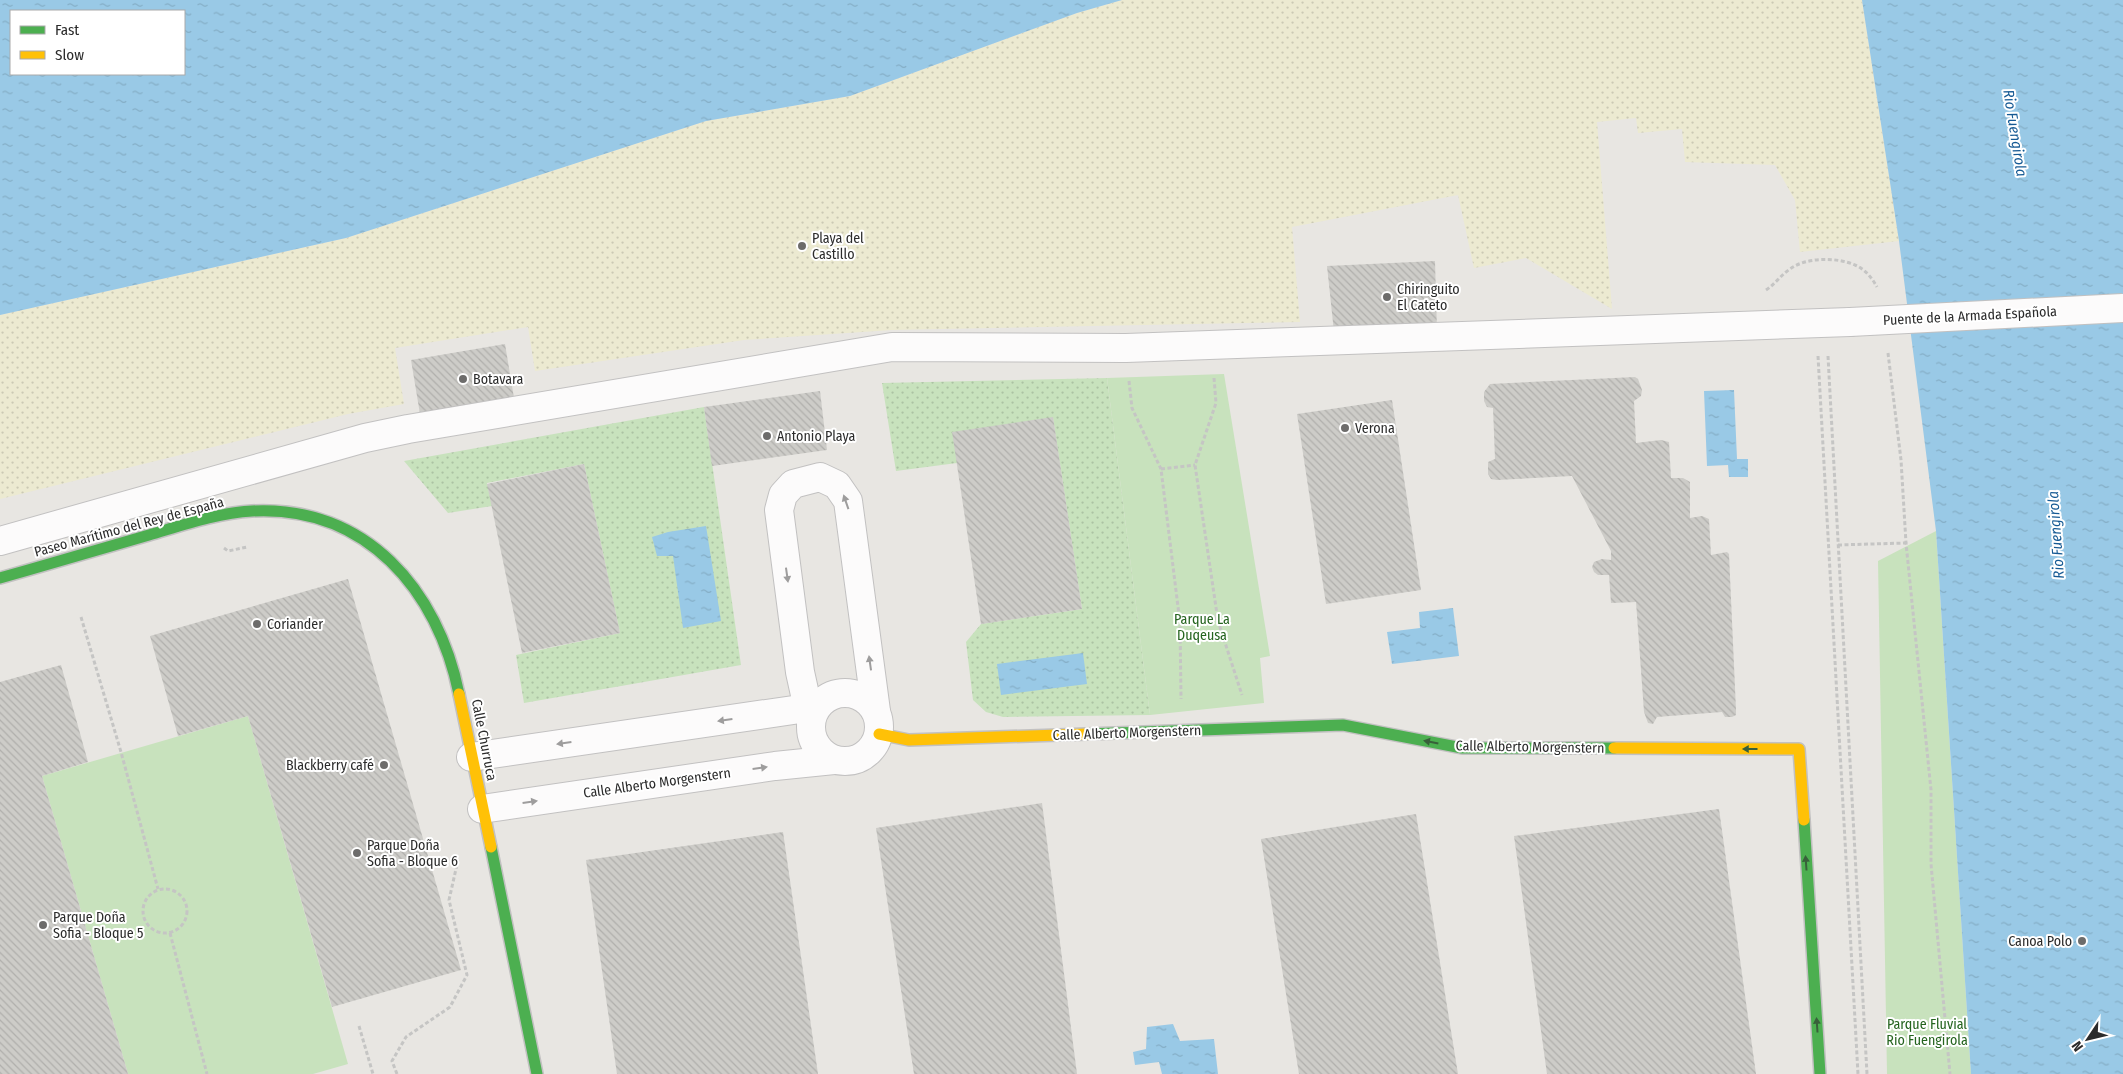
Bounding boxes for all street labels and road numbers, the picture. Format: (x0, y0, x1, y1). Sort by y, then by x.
street label: Puente de la Armada Española (1883, 303, 2058, 329)
street label: Paseo Marítimo del Rey de España (32, 493, 226, 561)
street label: Calle Churruca (468, 698, 500, 782)
street label: Calle Alberto Morgenstern (1052, 722, 1202, 744)
street label: Calle Alberto Morgenstern (1455, 737, 1605, 757)
street label: Calle Alberto Morgenstern (582, 764, 732, 802)

